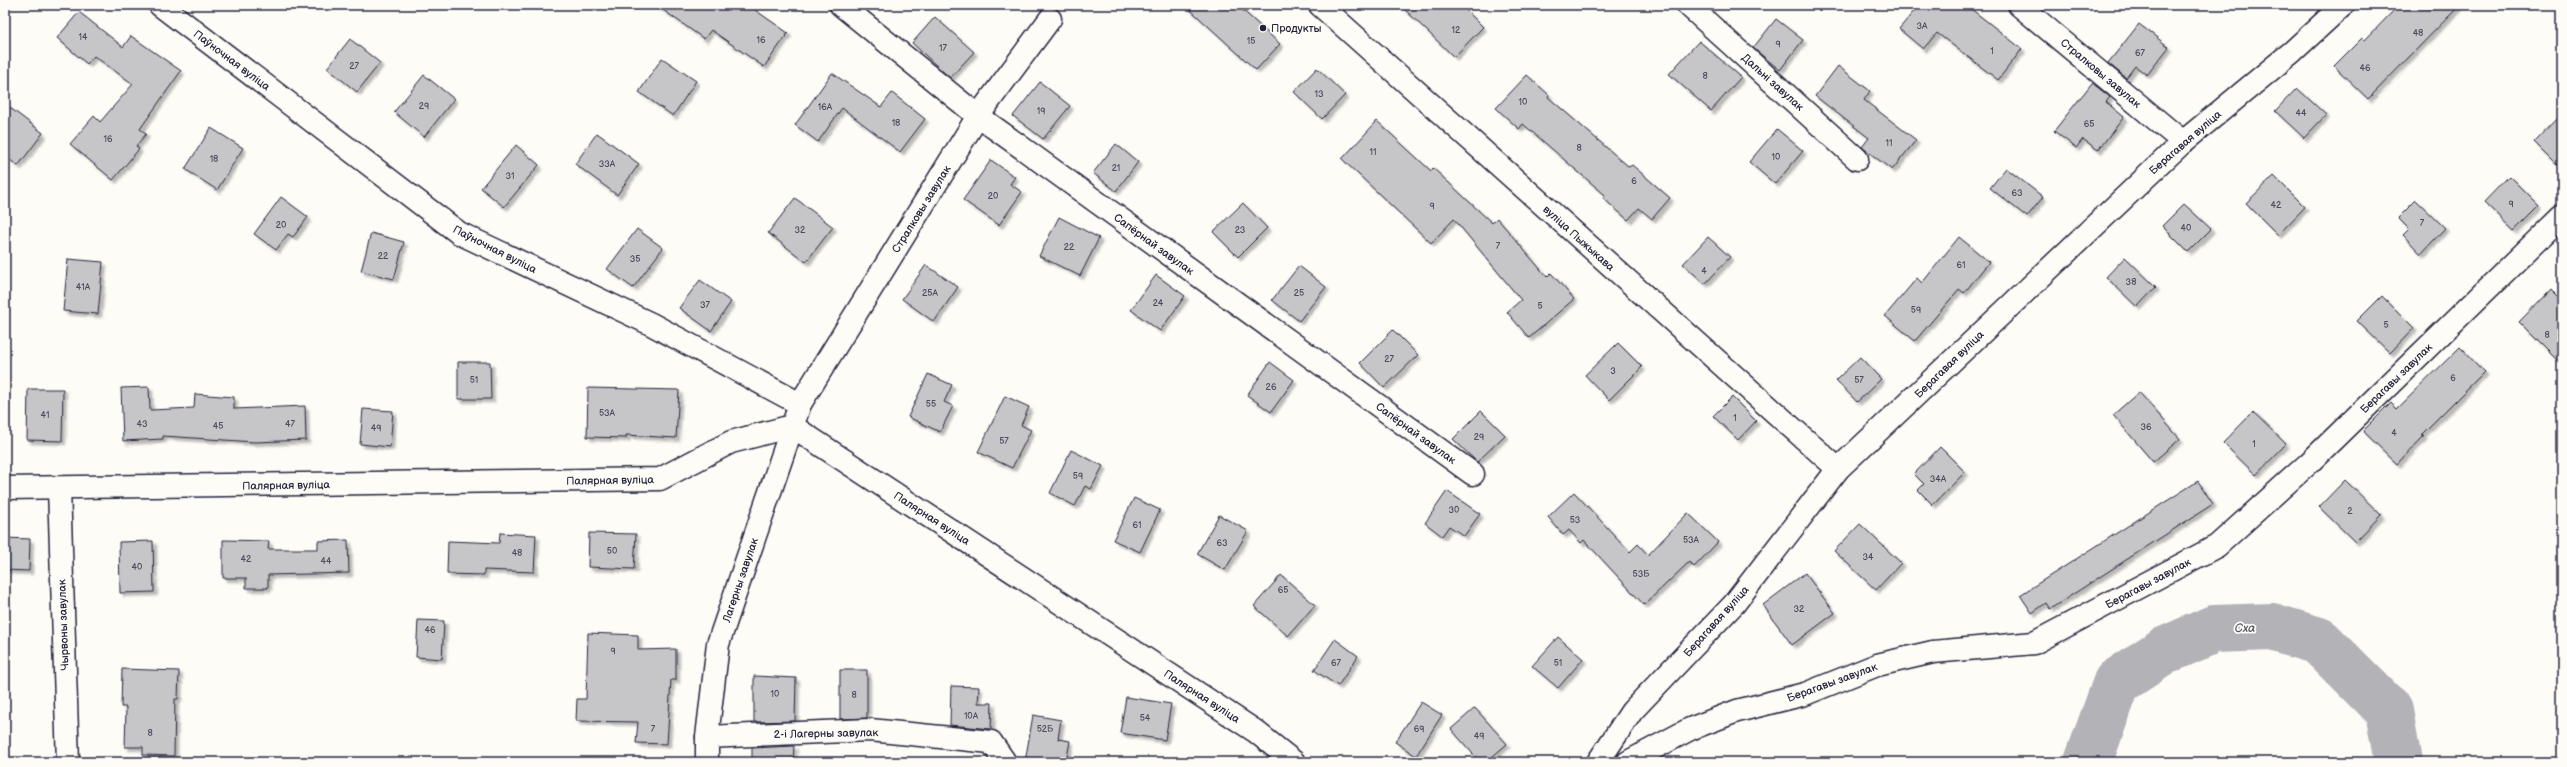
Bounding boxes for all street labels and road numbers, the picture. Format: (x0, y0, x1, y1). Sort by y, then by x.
street label: Паўночная вуліца (191, 28, 273, 94)
street label: Стралковы завулак (2058, 36, 2144, 111)
street label: Дальні завулак (1739, 51, 1807, 114)
street label: Берагавая вуліца (2147, 107, 2224, 177)
street label: Стралковы завулак (889, 163, 954, 255)
street label: вуліца Пыжыкава (1540, 203, 1618, 274)
street label: Сапёрнай завулак (1111, 211, 1196, 278)
street label: Паўночная вуліца (451, 223, 539, 276)
street label: Берагавая вуліца (1912, 328, 1987, 401)
street label: Берагавы завулак (2358, 341, 2435, 416)
street label: Сапёрнай завулак (1373, 400, 1458, 467)
street label: Палярная вуліца (566, 473, 655, 488)
street label: Палярная вуліца (242, 478, 331, 493)
street label: Палярная вуліца (891, 489, 973, 548)
street label: Лагерны завулак (720, 536, 761, 625)
street label: Берагавы завулак (2103, 555, 2193, 611)
street label: Чырвоны завулак (55, 579, 72, 671)
street label: Берагавая вуліца (1681, 583, 1752, 660)
street label: Берагавы завулак (1785, 660, 1879, 705)
street label: Палярная вуліца (1161, 667, 1243, 726)
street label: 2-і Лагерны завулак (774, 726, 879, 741)

